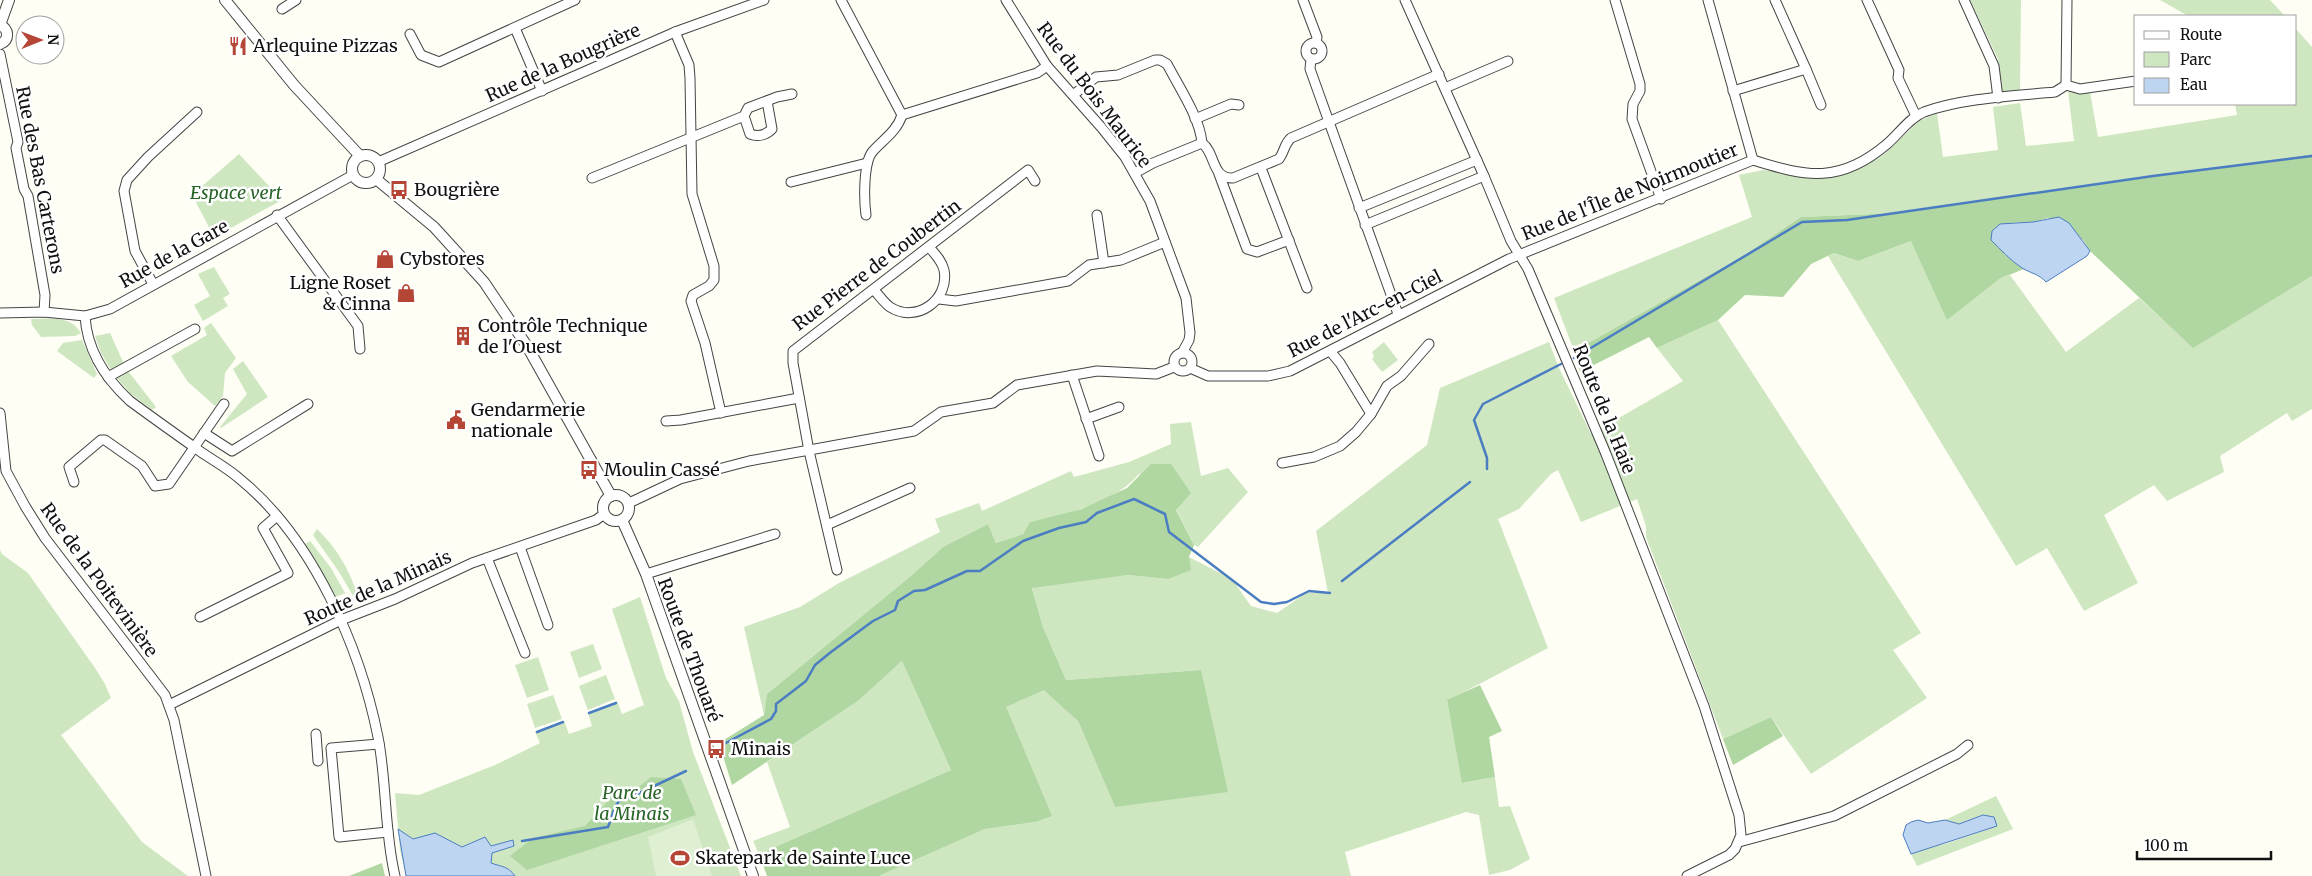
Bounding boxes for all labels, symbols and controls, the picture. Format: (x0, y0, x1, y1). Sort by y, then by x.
north arrow (15, 15, 65, 65)
legend (2134, 15, 2297, 105)
street label: Rue du Bois Maurice (1032, 17, 1157, 172)
street label: Rue de la Bougrière (482, 18, 644, 107)
text: Route (2180, 25, 2222, 44)
text: N (44, 34, 62, 45)
place label: Arlequine Pizzas (252, 34, 398, 57)
restaurant icon: Arlequine Pizzas (227, 35, 249, 57)
text: Parc (2180, 50, 2212, 69)
text: Eau (2180, 75, 2207, 94)
street label: Rue des Bas Carterons (11, 84, 70, 276)
street label: Rue de l'Île de Noirmoutier (1518, 138, 1741, 245)
place label: Bougrière (414, 178, 499, 201)
bus stop icon: Bougrière (388, 179, 410, 201)
park label: Espace vert (190, 181, 283, 204)
street label: Rue Pierre de Coubertin (788, 194, 965, 335)
street label: Rue de la Gare (115, 214, 232, 293)
place label: Cybstores (400, 247, 485, 270)
shop icon: Cybstores (374, 248, 396, 270)
street label: Rue de l'Arc-en-Ciel (1284, 265, 1446, 362)
place label: Ligne Roset & Cinna (289, 271, 391, 315)
shop icon: Ligne Roset & Cinna (395, 282, 417, 304)
place label: Contrôle Technique de l'Ouest (478, 314, 647, 358)
building icon: Contrôle Technique de l'Ouest (452, 325, 474, 347)
street label: Route de la Haie (1568, 341, 1641, 477)
place label: Gendarmerie nationale (471, 398, 585, 442)
public building icon: Gendarmerie nationale (445, 409, 467, 431)
place label: Moulin Cassé (604, 458, 720, 481)
bus stop icon: Moulin Cassé (578, 459, 600, 481)
street label: Rue de la Poitevinière (36, 498, 163, 661)
street label: Route de la Minais (301, 545, 455, 630)
street label: Route de Thouaré (653, 575, 726, 725)
place label: Minais (731, 737, 791, 760)
bus stop icon: Minais (705, 738, 727, 760)
park label: Parc de la Minais (594, 781, 670, 825)
scale bar (2137, 828, 2271, 860)
text: 100 m (2144, 836, 2188, 855)
place label: Skatepark de Sainte Luce (695, 846, 910, 869)
sports icon: Skatepark de Sainte Luce (669, 847, 691, 869)

